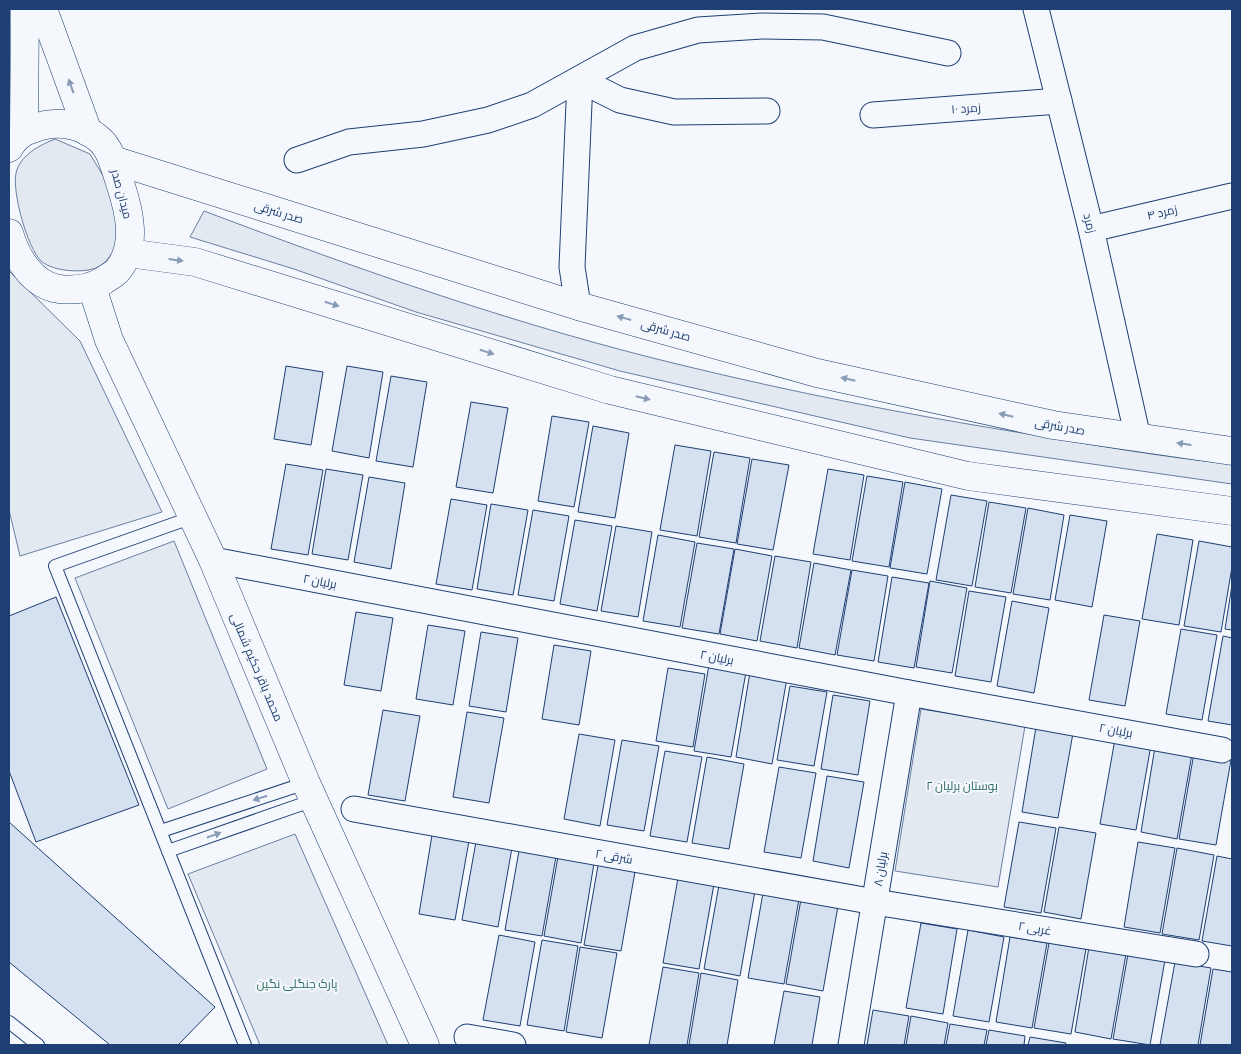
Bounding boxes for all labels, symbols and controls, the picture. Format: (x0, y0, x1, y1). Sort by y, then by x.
one-way arrow (67, 79, 74, 94)
street label: زمرد ۱۰ (951, 99, 981, 117)
street label: میدان صدر (108, 167, 136, 220)
street label: صدر شرقی (253, 197, 305, 227)
street label: زمرد ۴ (1145, 201, 1179, 223)
street label: زمرد (1080, 211, 1100, 235)
one-way arrow (169, 256, 185, 264)
one-way arrow (325, 301, 340, 309)
one-way arrow (616, 314, 631, 322)
street label: صدر شرقی (640, 316, 692, 344)
one-way arrow (480, 349, 495, 357)
one-way arrow (840, 375, 855, 383)
one-way arrow (636, 394, 651, 402)
one-way arrow (999, 411, 1014, 419)
street label: صدر شرقی (1034, 414, 1086, 438)
one-way arrow (1176, 440, 1192, 448)
street label: برلیان ۲ (302, 570, 338, 592)
street label: محمد باقر حکیم شمالی (226, 611, 287, 724)
street label: برلیان ۲ (699, 646, 735, 668)
street label: برلیان ۲ (1098, 720, 1134, 740)
park label: بوستان برلیان ۲ (926, 778, 998, 793)
one-way arrow (252, 794, 267, 802)
one-way arrow (207, 831, 222, 839)
street label: ۲ شرقی (594, 845, 634, 867)
street label: برلیان ۸ (870, 850, 890, 888)
street label: ۲ غربی (1017, 918, 1053, 938)
park label: پارک جنگلی نگین (257, 976, 338, 993)

